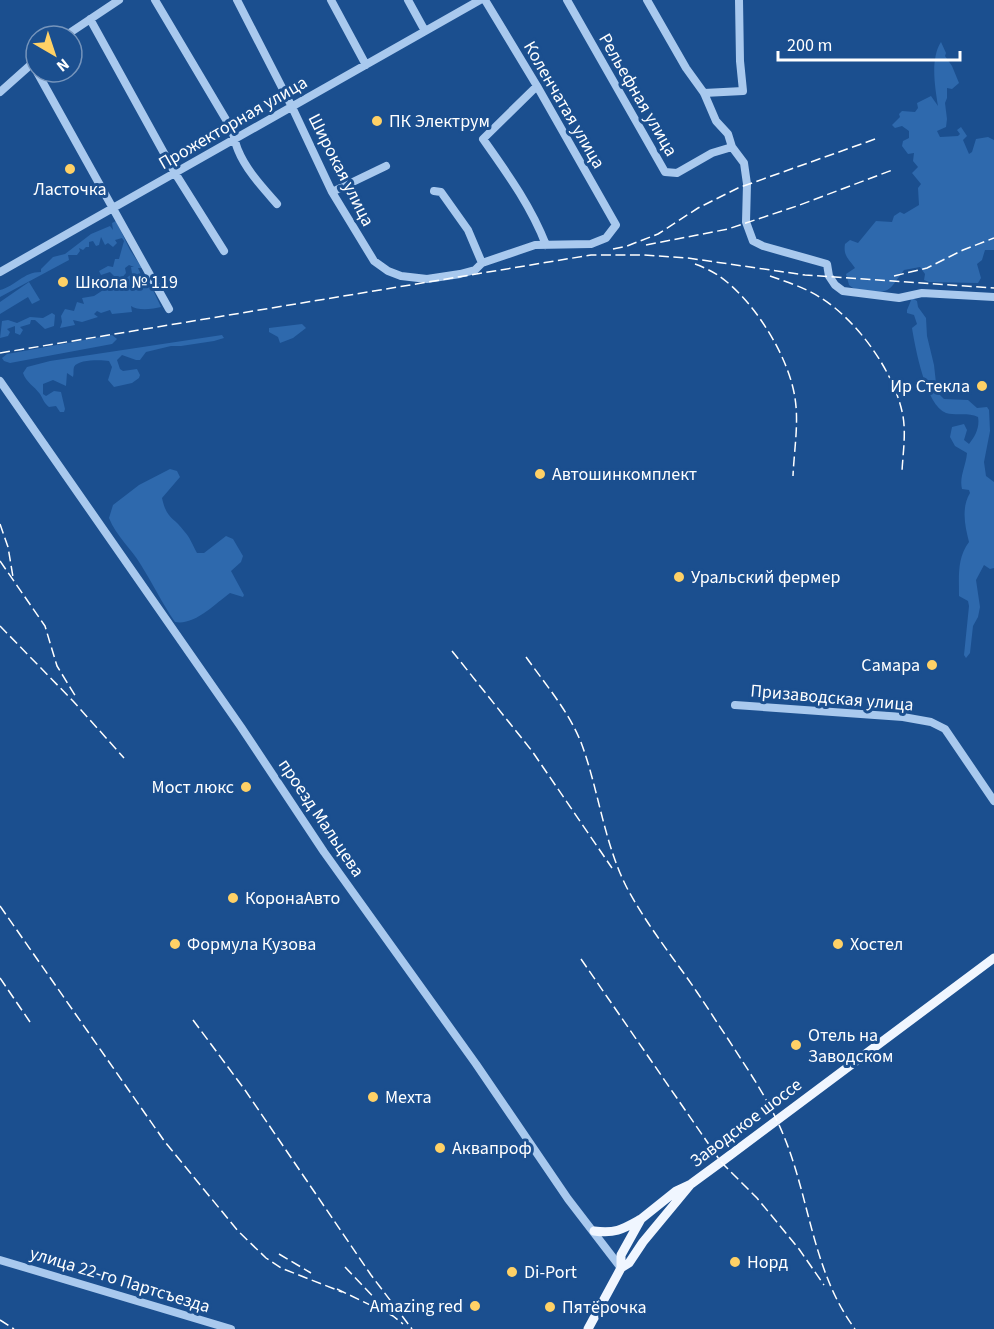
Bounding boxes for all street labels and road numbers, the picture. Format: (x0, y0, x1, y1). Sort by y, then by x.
street label: Рельефная улица (593, 29, 683, 161)
street label: Коленчатая улица (517, 37, 611, 173)
street label: Прожекторная улица (154, 70, 312, 176)
street label: Широкая улица (302, 109, 380, 231)
street label: Призаводская улица (749, 678, 915, 718)
street label: проезд Мальцева (272, 754, 370, 882)
street label: Заводское шоссе (685, 1073, 807, 1173)
street label: улица 22-го Партсъезда (27, 1241, 213, 1319)

